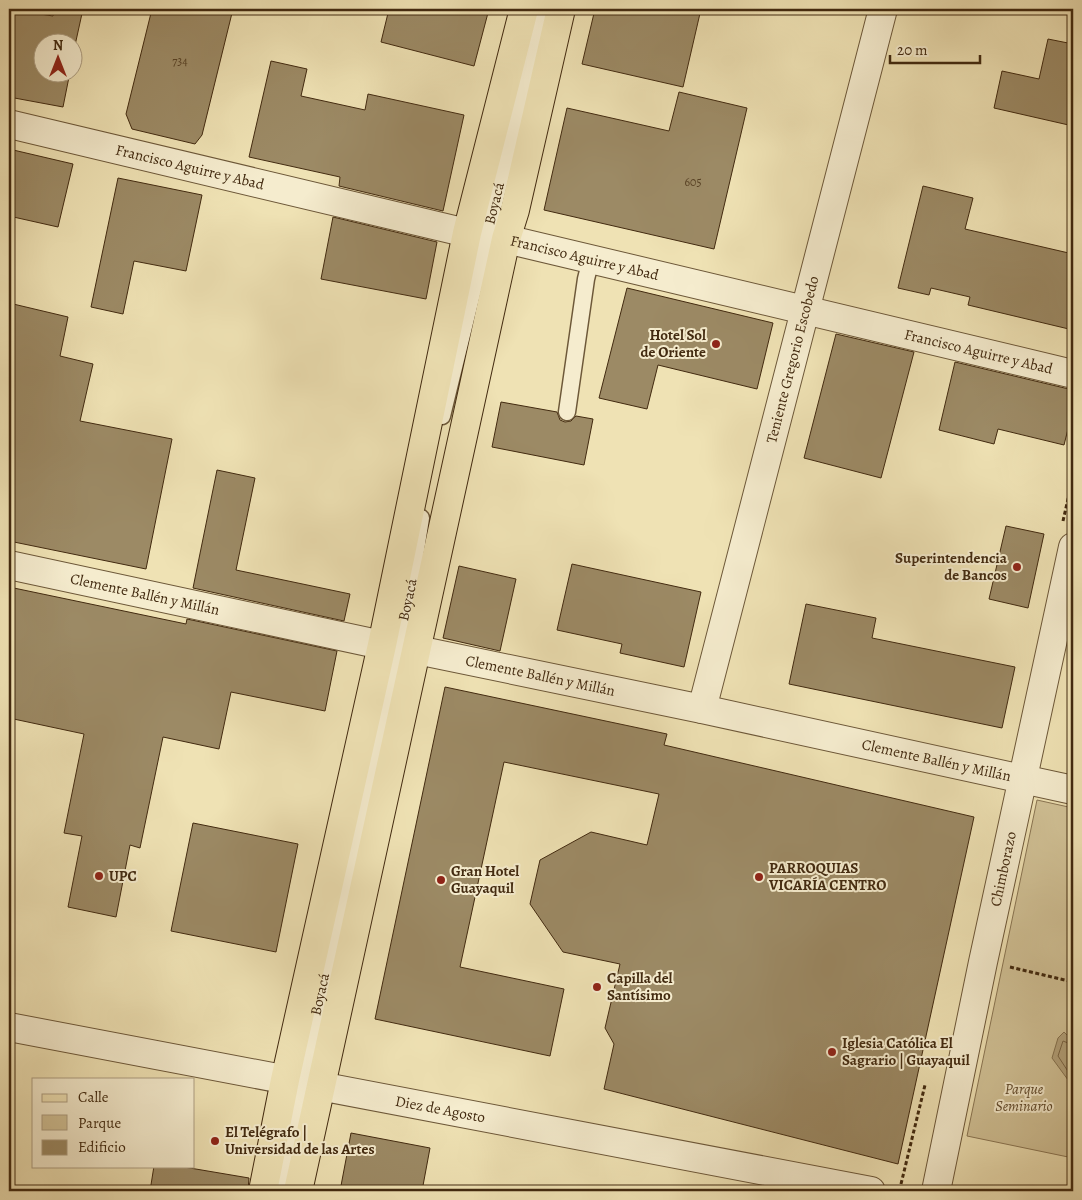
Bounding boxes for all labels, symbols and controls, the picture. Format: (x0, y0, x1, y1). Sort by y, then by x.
north arrow (32, 32, 82, 82)
scale bar (890, 32, 980, 64)
text: N (53, 36, 63, 55)
text: 20 m (897, 40, 928, 60)
house number: 734 (172, 53, 188, 69)
street label: Francisco Aguirre y Abad (114, 140, 267, 195)
house number: 605 (684, 174, 702, 190)
street label: Boyacá (479, 180, 509, 226)
street label: Francisco Aguirre y Abad (508, 230, 662, 285)
street label: Teniente Gregorio Escobedo (761, 274, 824, 445)
street label: Francisco Aguirre y Abad (902, 324, 1056, 379)
place label: Hotel Sol de Oriente (641, 325, 706, 362)
marker: Hotel Sol de Oriente (710, 338, 722, 350)
place label: Superintendencia de Bancos (895, 548, 1008, 585)
marker: Superintendencia de Bancos (1011, 561, 1023, 573)
street label: Clemente Ballén y Millán (68, 568, 221, 620)
street label: Boyacá (393, 577, 421, 623)
street label: Clemente Ballén y Millán (464, 650, 617, 701)
street label: Clemente Ballén y Millán (860, 734, 1013, 786)
street label: Chimborazo (985, 830, 1021, 908)
place label: PARROQUIAS VICARÍA CENTRO (768, 858, 886, 895)
place label: Gran Hotel Guayaquil (451, 861, 519, 898)
place label: UPC (109, 866, 137, 886)
marker: UPC (93, 870, 105, 882)
marker: PARROQUIAS VICARÍA CENTRO (753, 871, 765, 883)
marker: Gran Hotel Guayaquil (435, 874, 447, 886)
place label: Capilla del Santísimo (607, 968, 673, 1005)
street label: Boyacá (305, 971, 334, 1017)
marker: Capilla del Santísimo (591, 981, 603, 993)
place label: Iglesia Católica El Sagrario | Guayaquil (842, 1033, 970, 1070)
marker: Iglesia Católica El Sagrario | Guayaquil (826, 1046, 838, 1058)
legend (32, 1078, 195, 1168)
park label: Parque Seminario (995, 1079, 1053, 1116)
text: Calle (78, 1087, 109, 1107)
street label: Diez de Agosto (393, 1091, 487, 1127)
text: Parque (78, 1113, 121, 1133)
place label: El Telégrafo | Universidad de las Artes (225, 1122, 375, 1159)
marker: El Telégrafo | Universidad de las Artes (209, 1135, 221, 1147)
text: Edificio (78, 1137, 126, 1157)

